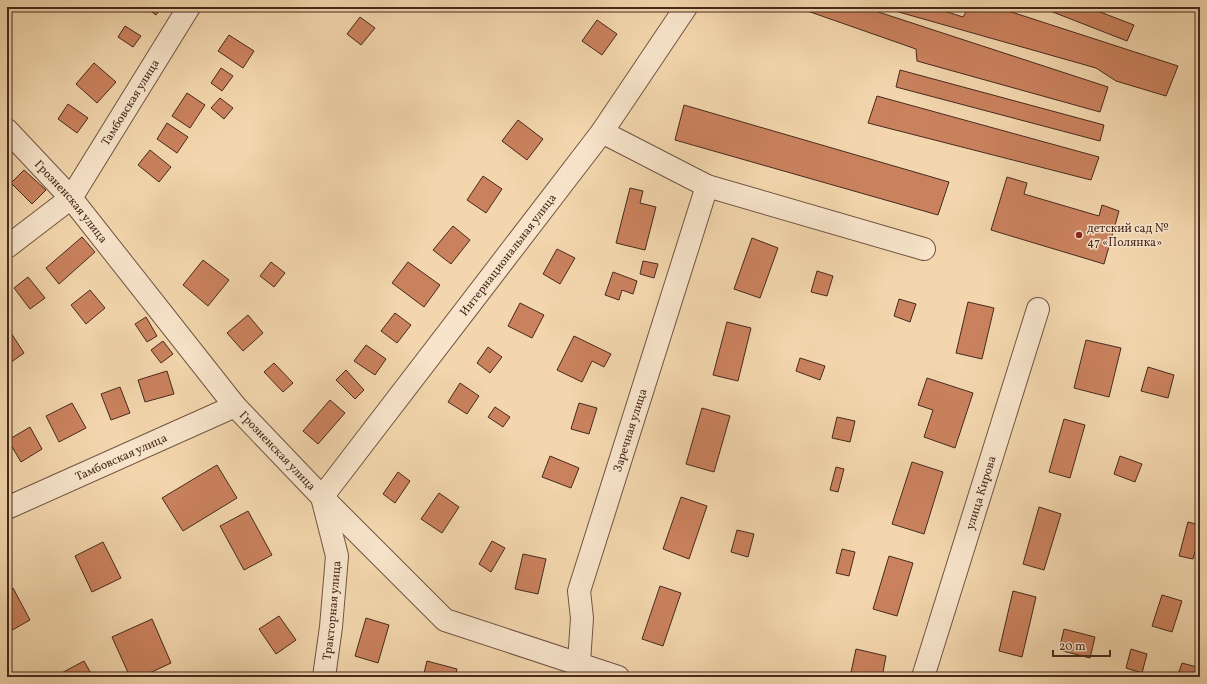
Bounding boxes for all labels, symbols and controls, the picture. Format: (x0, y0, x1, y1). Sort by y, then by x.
street label: Тамбовская улица (98, 57, 164, 149)
street label: Грозненская улица (30, 157, 111, 247)
street label: Интернациональная улица (457, 191, 561, 320)
place label: детский сад № 47 «Полянка» (1087, 221, 1169, 251)
marker: детский сад № 47 «Полянка» (1074, 230, 1084, 240)
street label: Заречная улица (610, 387, 651, 474)
street label: Грозненская улица (235, 408, 319, 495)
street label: Тамбовская улица (73, 430, 170, 485)
street label: улица Кирова (962, 454, 1001, 532)
street label: Тракторная улица (319, 560, 346, 662)
scale bar (1053, 632, 1110, 658)
text: 20 m (1059, 639, 1086, 655)

